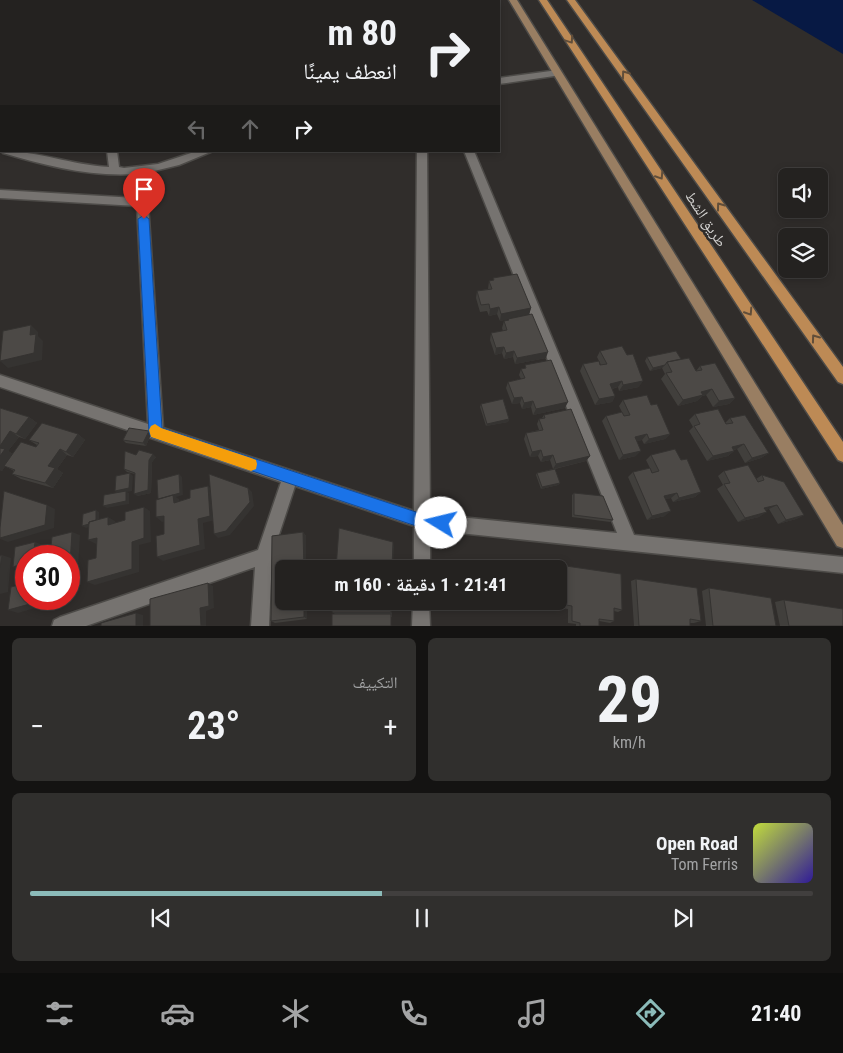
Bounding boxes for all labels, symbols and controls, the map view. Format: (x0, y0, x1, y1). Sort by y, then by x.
text: 80 m (328, 13, 397, 54)
icon: right (415, 20, 480, 85)
one-way arrow (564, 35, 573, 44)
text: انعطف يمينًا (303, 59, 397, 84)
one-way arrow (622, 70, 631, 80)
icon: left (183, 115, 211, 143)
icon: ahead (236, 115, 264, 143)
icon: right (289, 115, 317, 143)
pin (123, 168, 165, 219)
map controls (778, 168, 828, 278)
button: sound (778, 168, 828, 218)
one-way arrow (654, 170, 663, 180)
icon: arrive (130, 175, 158, 203)
street label: طريق الشط (681, 188, 731, 251)
one-way arrow (717, 202, 726, 212)
button: layers (778, 228, 828, 278)
one-way arrow (743, 306, 752, 315)
one-way arrow (812, 335, 820, 344)
position arrow (414, 496, 466, 548)
speed limit sign: 30 (15, 545, 80, 610)
text: 21:41 · 1 دقيقة · 160 m (334, 573, 508, 596)
text: 29 (596, 662, 662, 738)
text: التكييف (353, 673, 398, 692)
text: 23° (187, 704, 240, 748)
text: − (30, 710, 44, 743)
text: + (384, 710, 397, 743)
text: km/h (613, 733, 646, 752)
text: Open Road (656, 832, 738, 855)
text: Tom Ferris (671, 855, 738, 874)
icon: previous (147, 904, 175, 932)
icon: pause (408, 904, 436, 932)
icon: next (669, 904, 697, 932)
icon: filters (42, 996, 77, 1031)
icon: car (160, 996, 195, 1031)
icon: climate (278, 996, 313, 1031)
icon: phone (396, 996, 431, 1031)
icon: music (515, 996, 550, 1031)
icon: directions (633, 996, 668, 1031)
text: 21:40 (751, 1001, 801, 1026)

